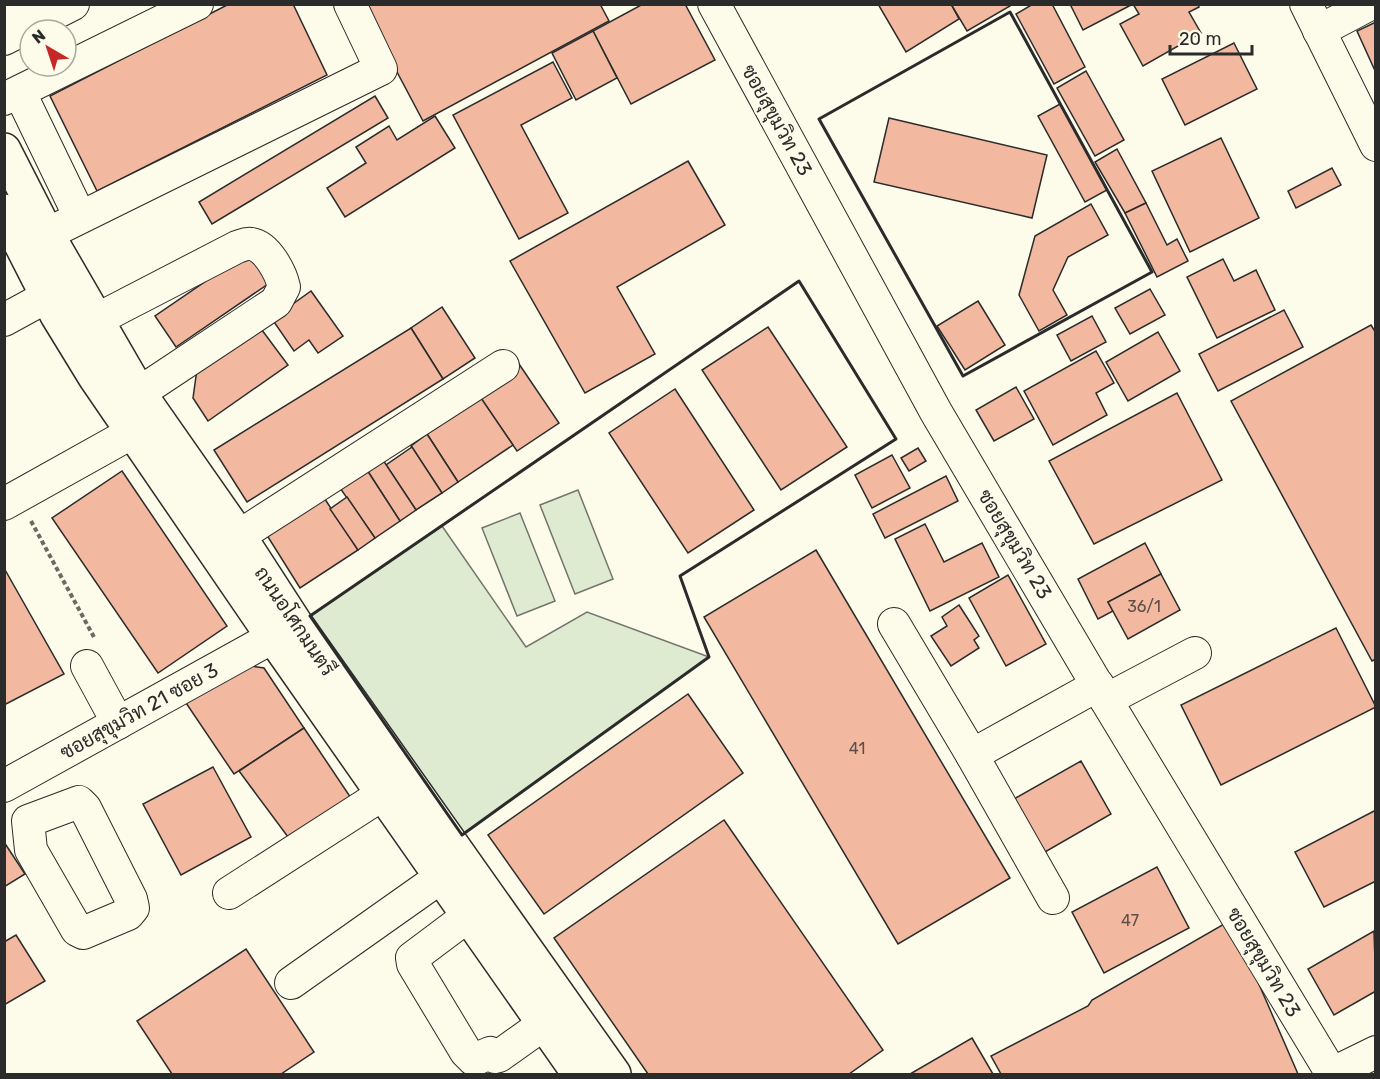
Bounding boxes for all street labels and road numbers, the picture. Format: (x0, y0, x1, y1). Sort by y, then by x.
street label: ซอยสุขุมวิท 23 (735, 60, 817, 181)
street label: ซอยสุขุมวิท 23 (971, 485, 1057, 604)
street label: ถนนอโศกมนตรี (250, 561, 341, 680)
street label: ซอยสุขุมวิท 21 ซอย 3 (56, 658, 223, 766)
street label: ซอยสุขุมวิท 23 (1220, 903, 1306, 1022)

